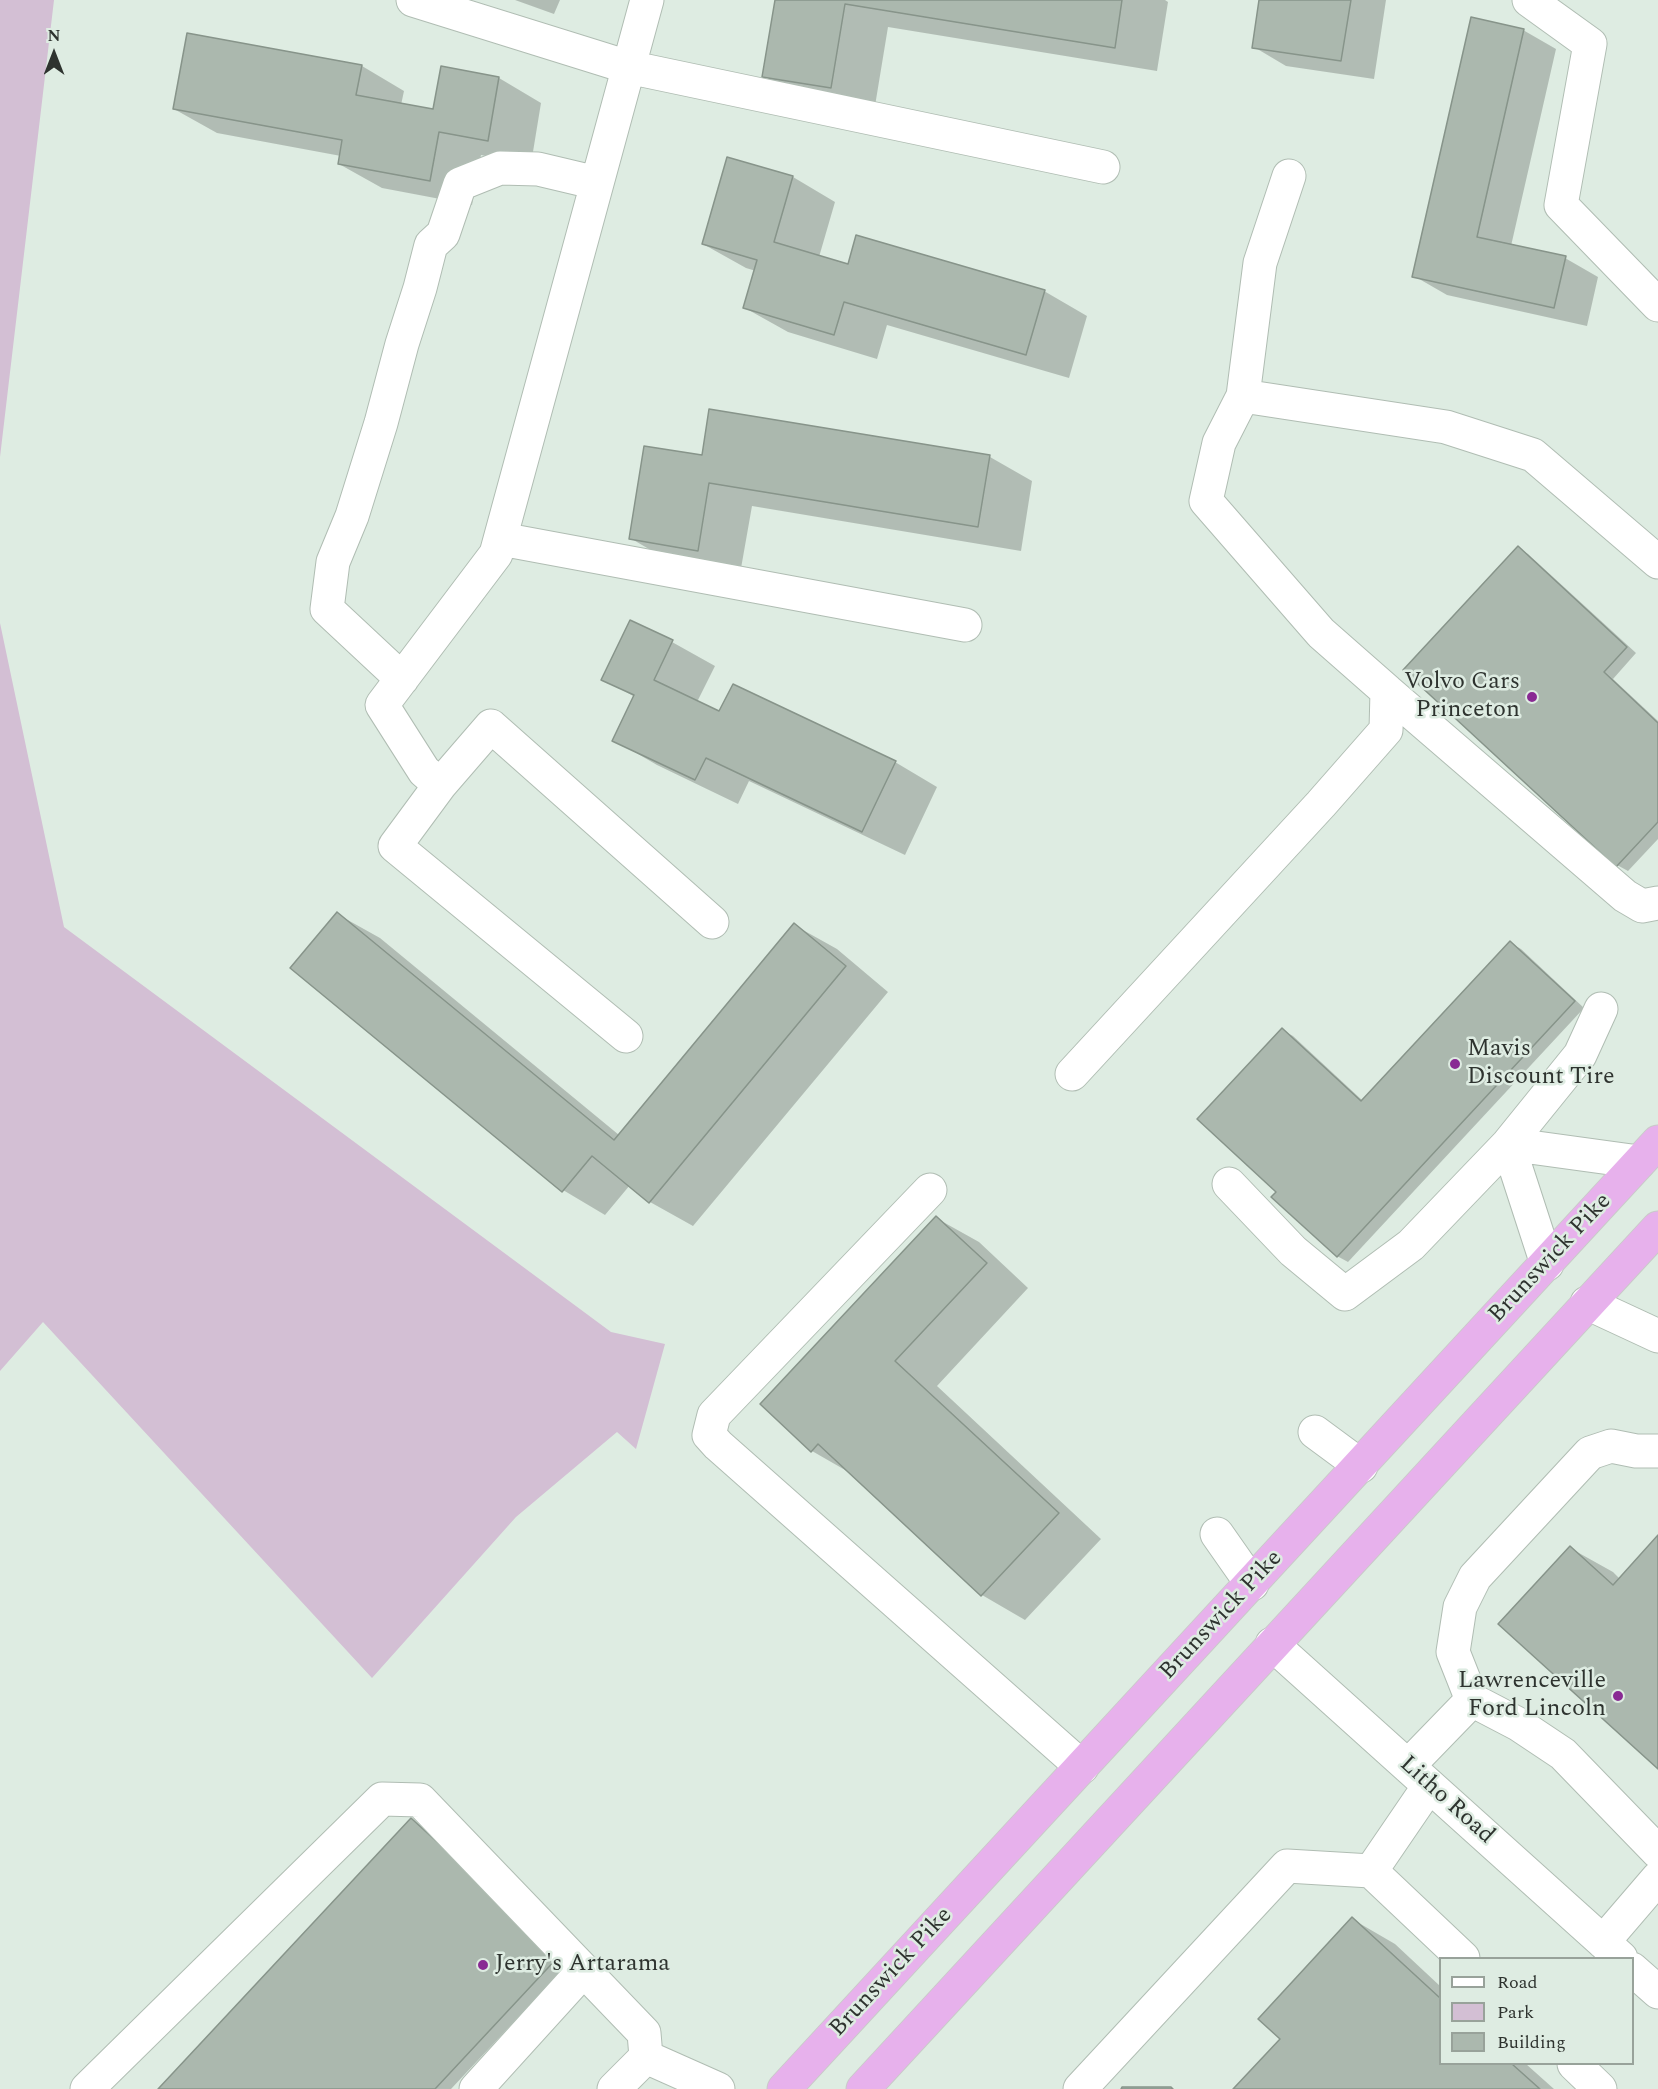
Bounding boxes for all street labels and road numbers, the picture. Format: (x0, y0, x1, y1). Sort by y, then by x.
street label: Brunswick Pike (1484, 1188, 1618, 1330)
street label: Brunswick Pike (1155, 1545, 1289, 1687)
street label: Litho Road (1392, 1751, 1500, 1851)
street label: Brunswick Pike (825, 1902, 959, 2044)

